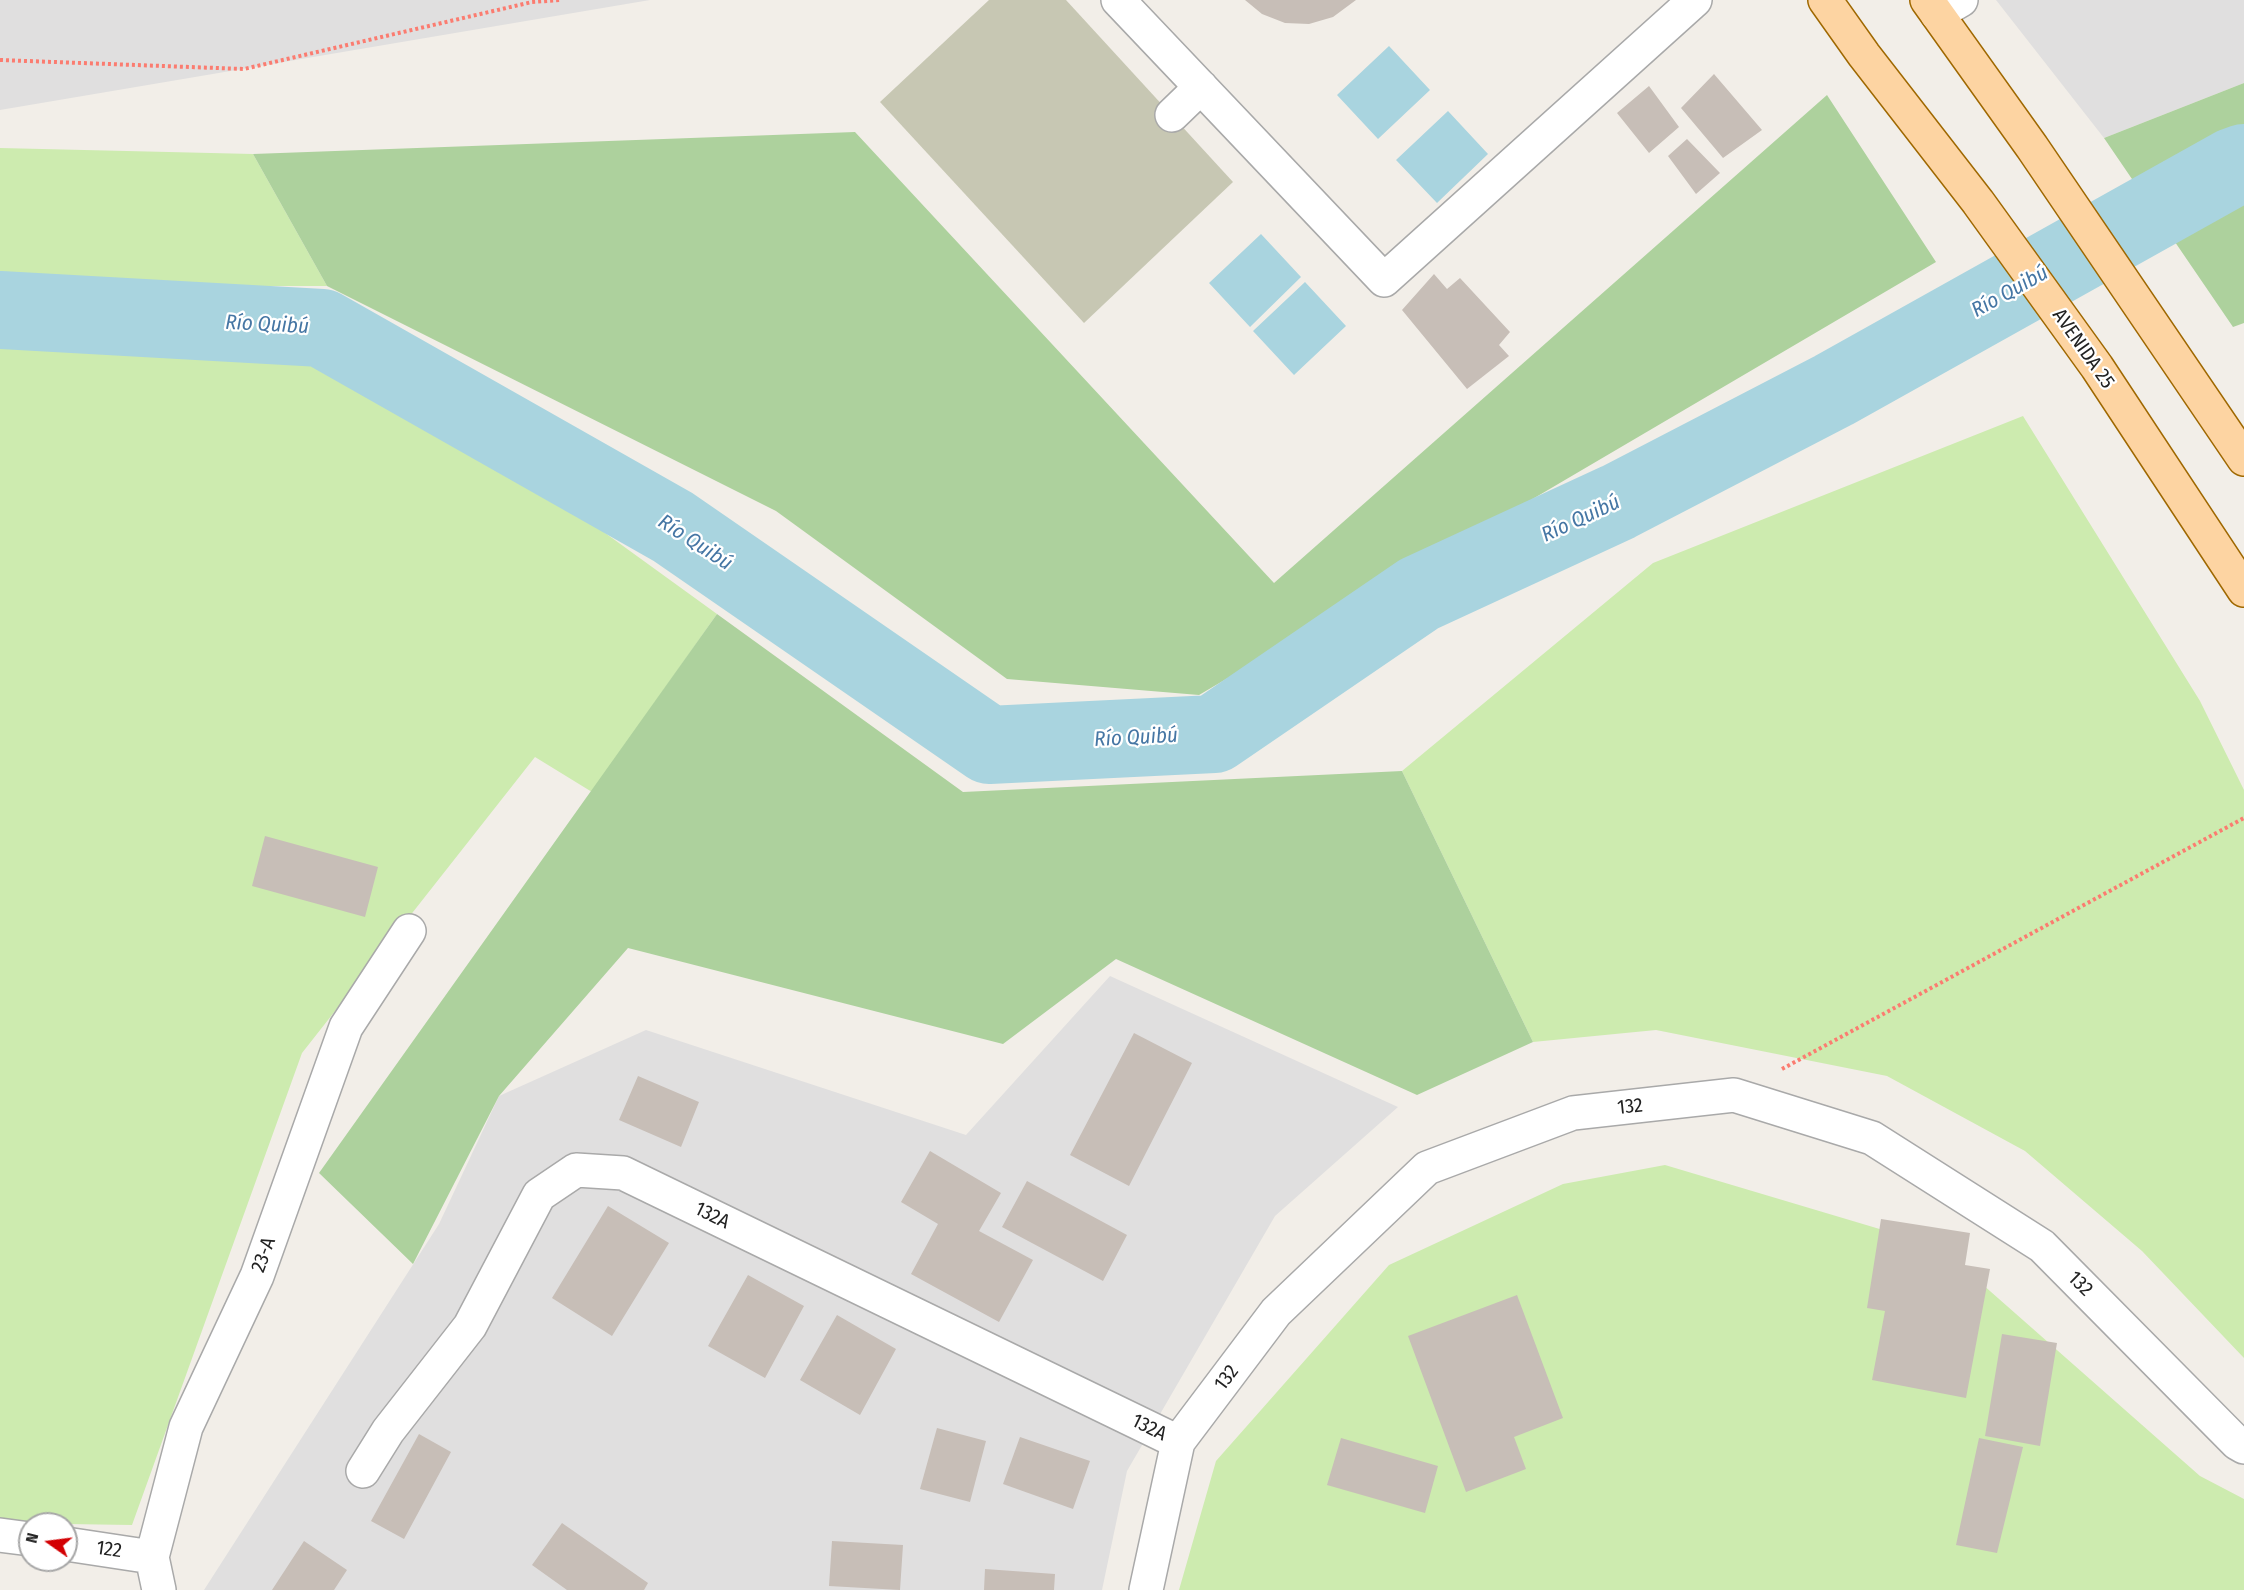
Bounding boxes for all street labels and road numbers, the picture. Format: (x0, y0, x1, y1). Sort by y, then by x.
street label: AVENIDA 25 (2047, 305, 2119, 393)
street label: 132 (1616, 1094, 1644, 1120)
street label: 132A (691, 1197, 733, 1235)
street label: 23-A (247, 1234, 281, 1276)
street label: 132 (2063, 1267, 2097, 1301)
street label: 132 (1210, 1361, 1244, 1395)
street label: 132A (1128, 1409, 1170, 1447)
street label: 122 (95, 1536, 123, 1564)

